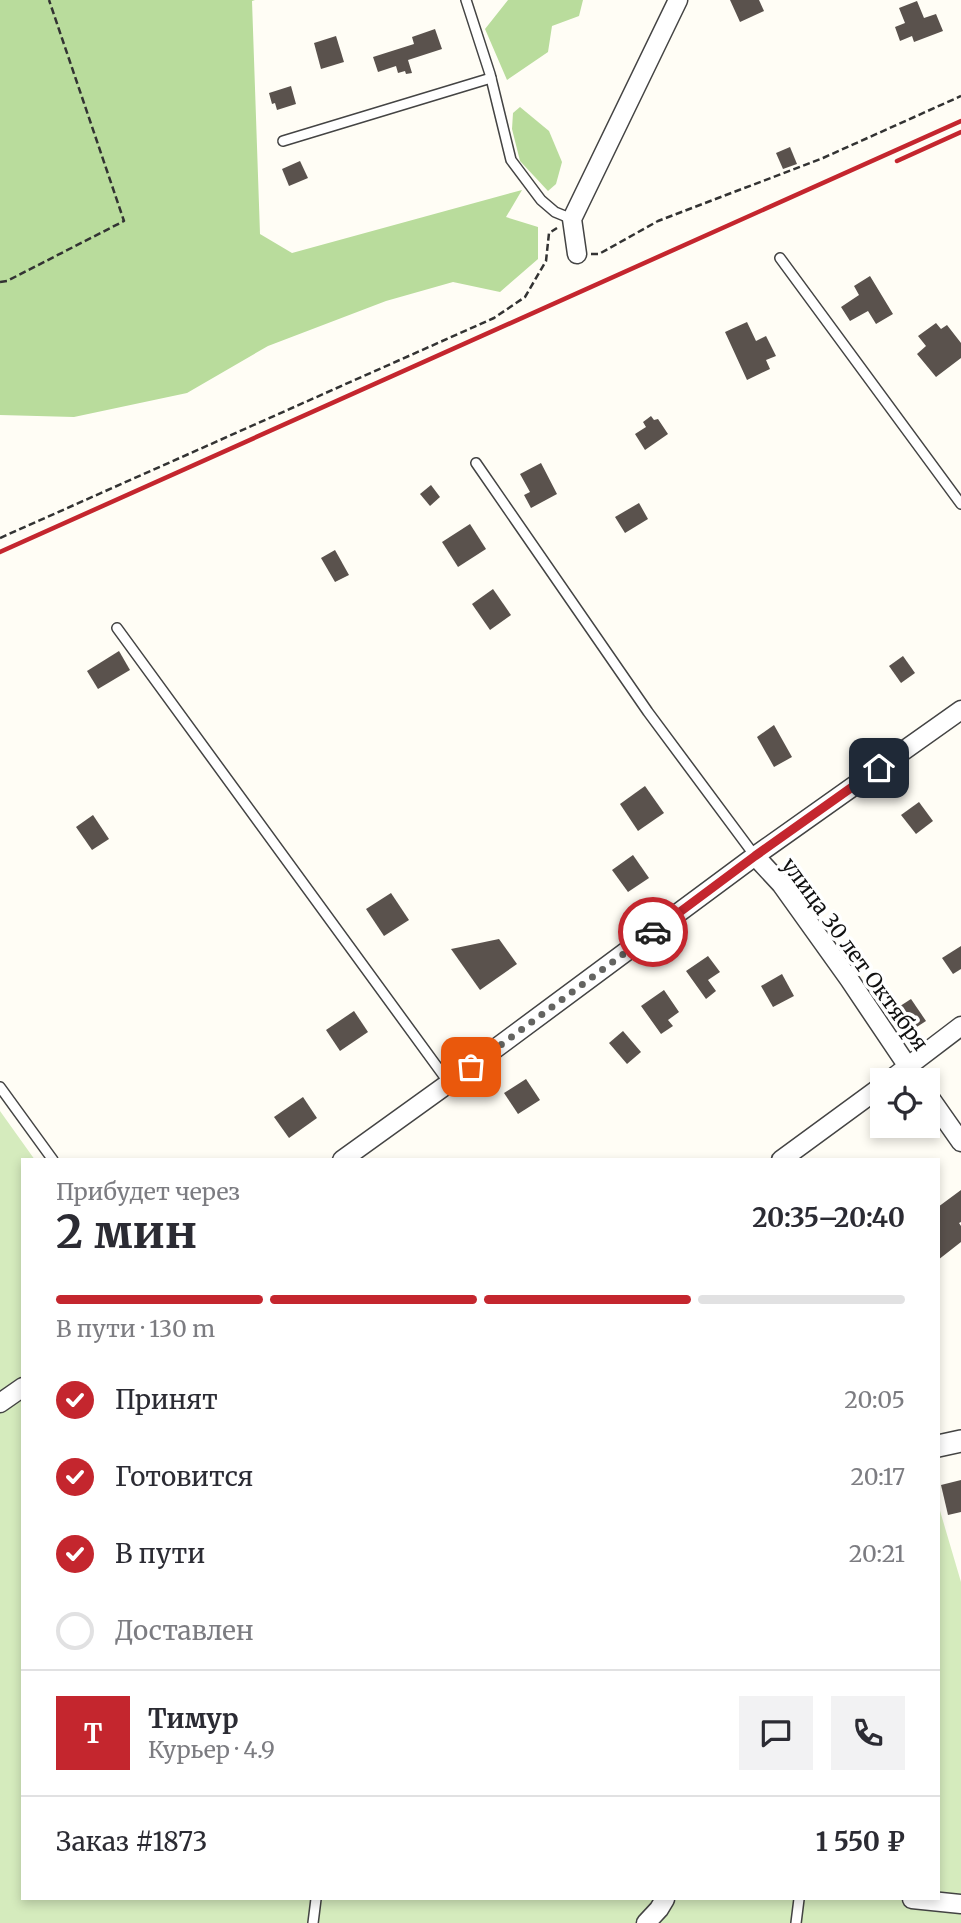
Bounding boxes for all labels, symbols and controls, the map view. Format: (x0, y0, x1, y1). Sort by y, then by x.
pin (849, 738, 909, 798)
icon: home (860, 749, 898, 787)
street label: улица 30 лет Октября (776, 852, 934, 1056)
courier (618, 897, 688, 967)
icon: car (634, 913, 672, 951)
pin (441, 1037, 501, 1097)
icon: bag (452, 1048, 490, 1086)
map controls (870, 1068, 940, 1138)
button: locate (870, 1068, 940, 1138)
text: Прибудет через (56, 1177, 240, 1206)
text: 20:35–20:40 (752, 1201, 905, 1234)
text: 2 мин (56, 1203, 197, 1261)
text: В пути · 130 m (56, 1314, 215, 1343)
icon: check (56, 1381, 94, 1419)
text: Принят (115, 1383, 218, 1416)
text: 20:05 (844, 1385, 905, 1414)
icon: check (56, 1458, 94, 1496)
text: Готовится (115, 1460, 253, 1493)
text: 20:17 (851, 1462, 905, 1491)
icon: check (56, 1535, 94, 1573)
text: В пути (115, 1537, 205, 1570)
text: 20:21 (849, 1539, 905, 1568)
text: Доставлен (115, 1614, 254, 1647)
button: chat (739, 1696, 813, 1770)
button: phone (831, 1696, 905, 1770)
text: Тимур (148, 1702, 238, 1735)
text: Т (84, 1717, 102, 1750)
text: Курьер · 4.9 (148, 1735, 275, 1764)
text: Заказ #1873 (56, 1825, 208, 1858)
text: 1 550 ₽ (816, 1825, 905, 1858)

